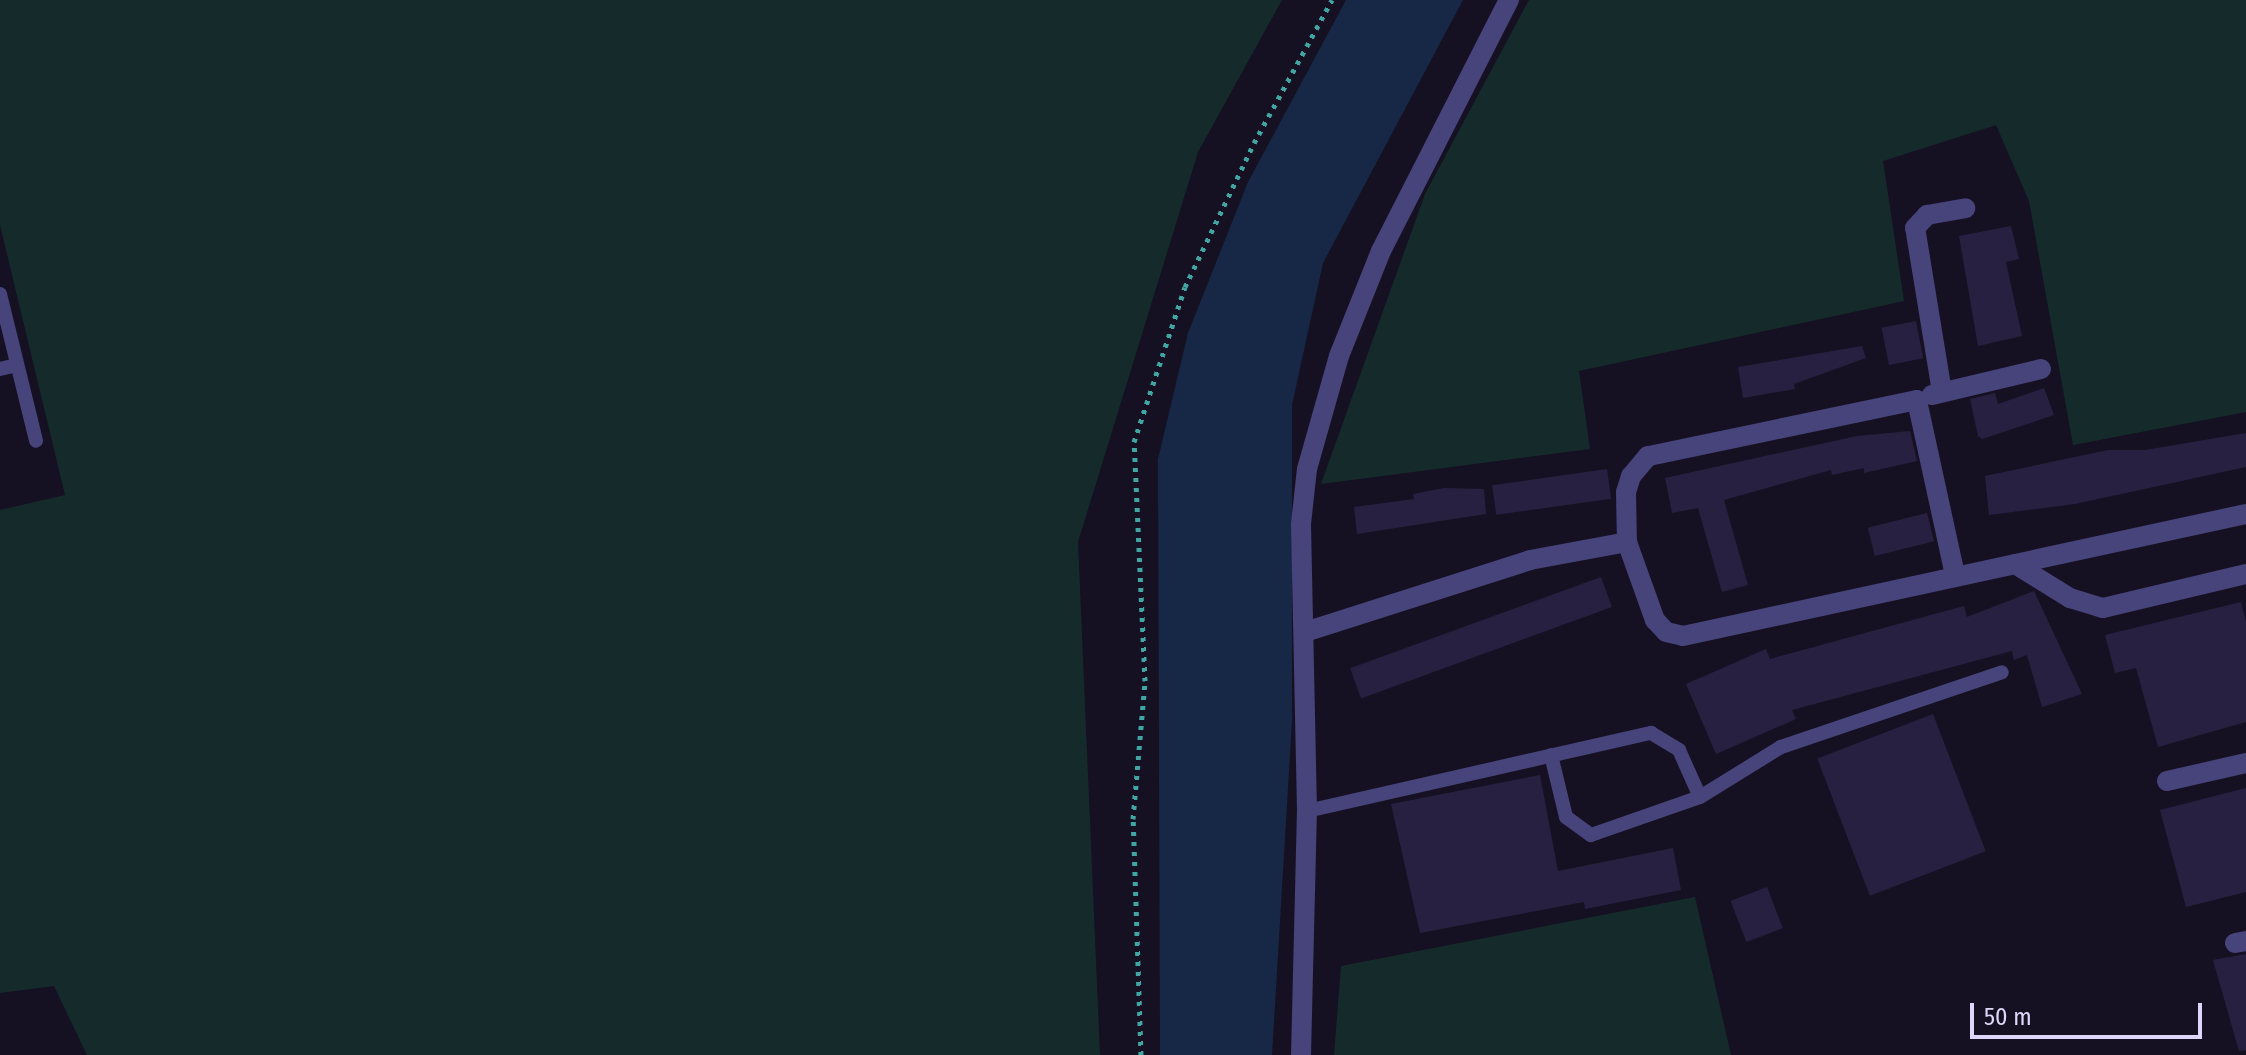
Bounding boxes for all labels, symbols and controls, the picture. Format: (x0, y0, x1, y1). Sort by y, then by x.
scale bar (1974, 987, 2206, 1037)
text: 50 m (1984, 1003, 2032, 1031)

